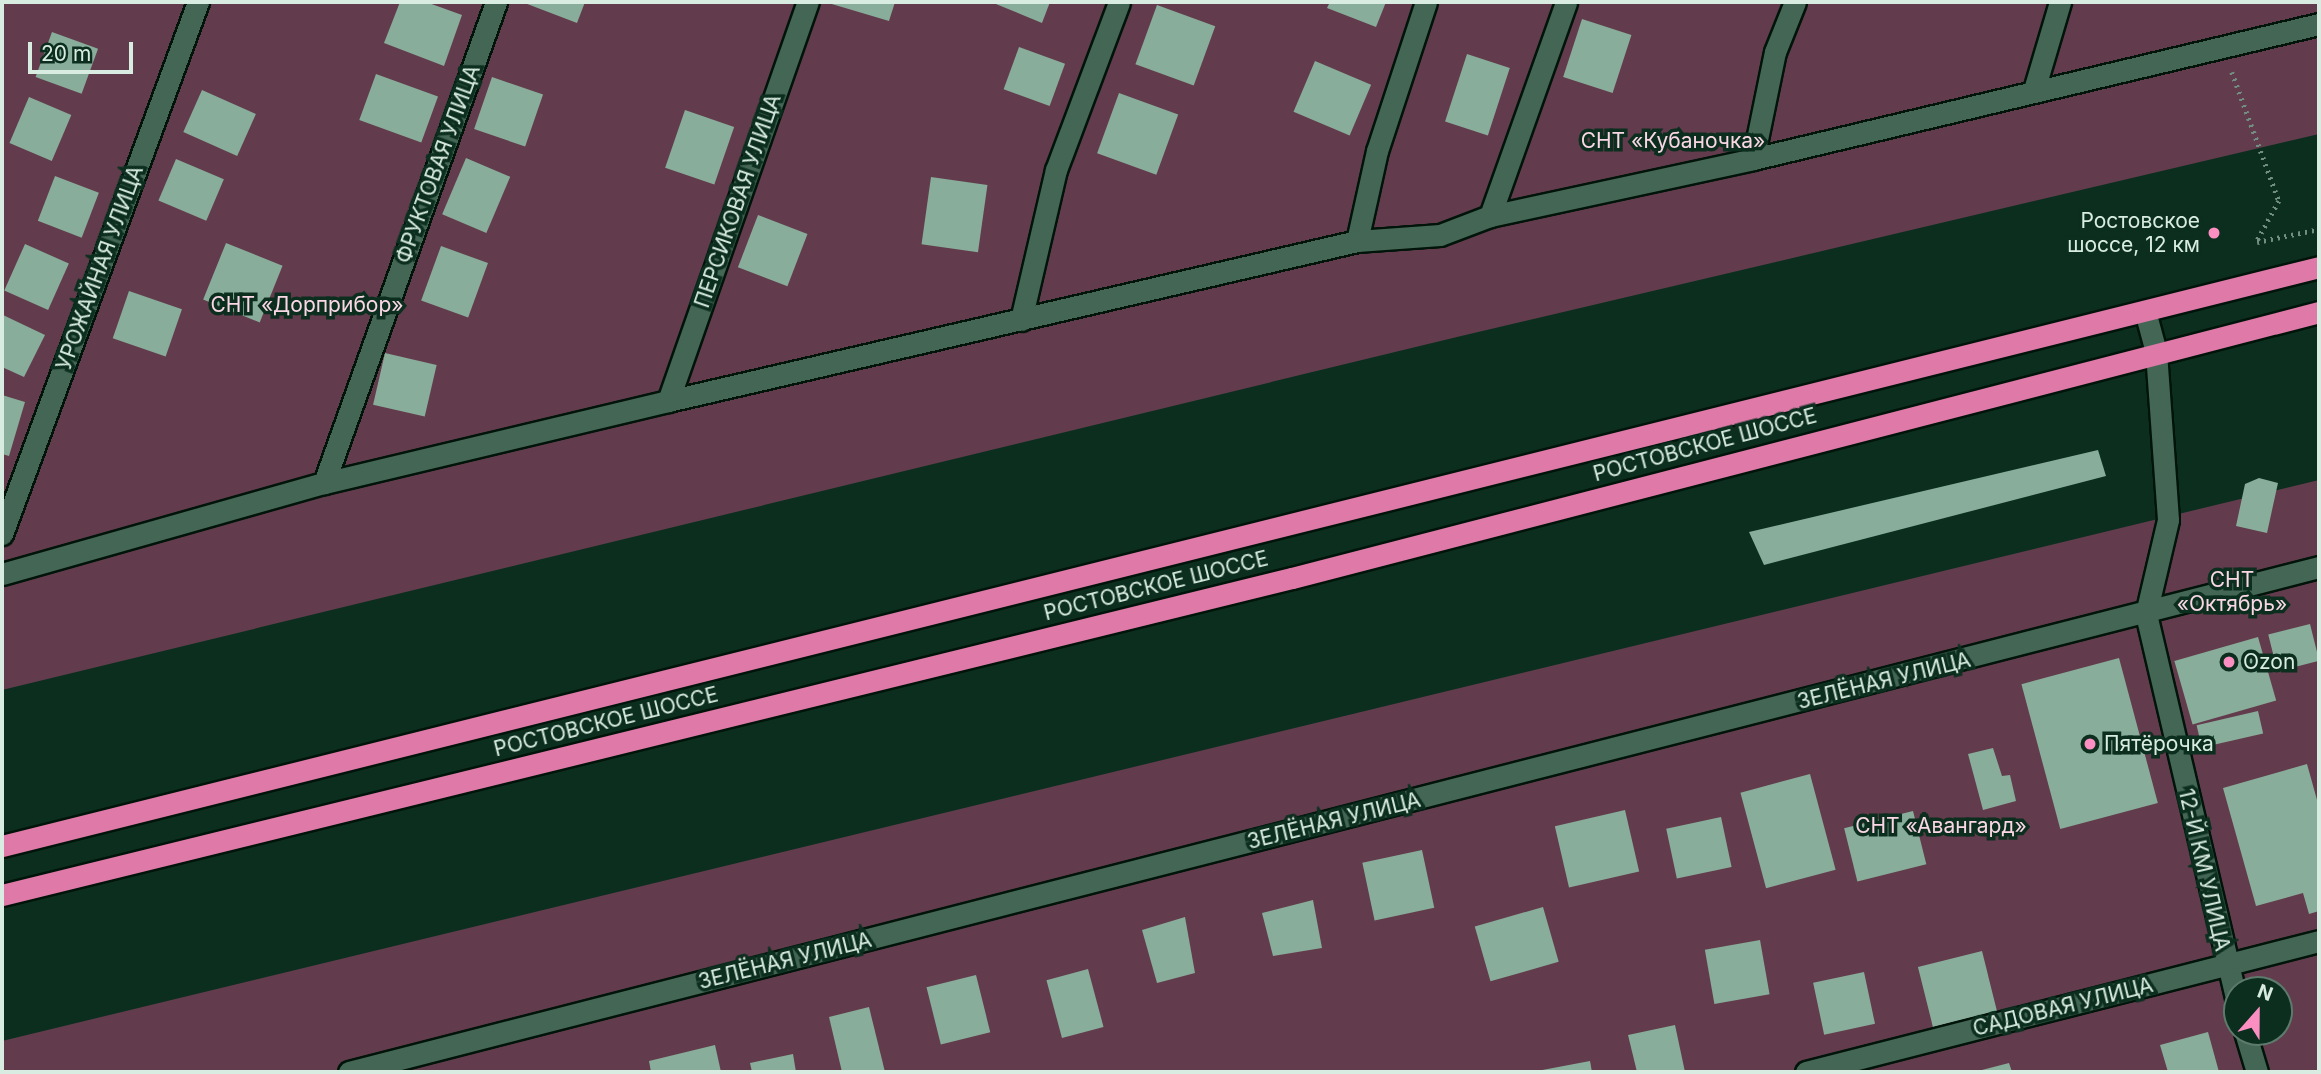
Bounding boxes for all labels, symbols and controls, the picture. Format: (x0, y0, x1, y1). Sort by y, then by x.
scale bar (32, 28, 136, 72)
text: 20 m (41, 41, 91, 66)
street label: ФРУКТОВАЯ УЛИЦА (390, 61, 486, 267)
street label: ПЕРСИКОВАЯ УЛИЦА (690, 91, 786, 311)
park label: СНТ «Кубаночка» (1581, 128, 1765, 154)
street label: УРОЖАЙНАЯ УЛИЦА (51, 162, 149, 374)
place label: Ростовское шоссе, 12 км (2067, 208, 2200, 258)
marker: Ростовское шоссе, 12 км (2206, 225, 2222, 241)
park label: СНТ «Дорприбор» (210, 292, 404, 318)
street label: РОСТОВСКОЕ ШОССЕ (1590, 403, 1820, 487)
street label: РОСТОВСКОЕ ШОССЕ (1041, 546, 1271, 626)
park label: СНТ «Октябрь» (2177, 567, 2287, 617)
street label: ЗЕЛЁНАЯ УЛИЦА (1795, 647, 1973, 715)
place label: Ozon (2243, 649, 2295, 675)
marker: Ozon (2221, 654, 2237, 670)
street label: РОСТОВСКОЕ ШОССЕ (491, 682, 721, 762)
place label: Пятёрочка (2104, 731, 2214, 757)
marker: Пятёрочка (2082, 736, 2098, 752)
street label: 12-Й КМ УЛИЦА (2173, 786, 2235, 954)
street label: ЗЕЛЁНАЯ УЛИЦА (1245, 787, 1423, 855)
park label: СНТ «Авангард» (1855, 813, 2027, 839)
street label: ЗЕЛЁНАЯ УЛИЦА (696, 927, 874, 995)
street label: САДОВАЯ УЛИЦА (1970, 972, 2156, 1042)
north arrow (2223, 976, 2293, 1046)
text: N (2254, 979, 2276, 1006)

